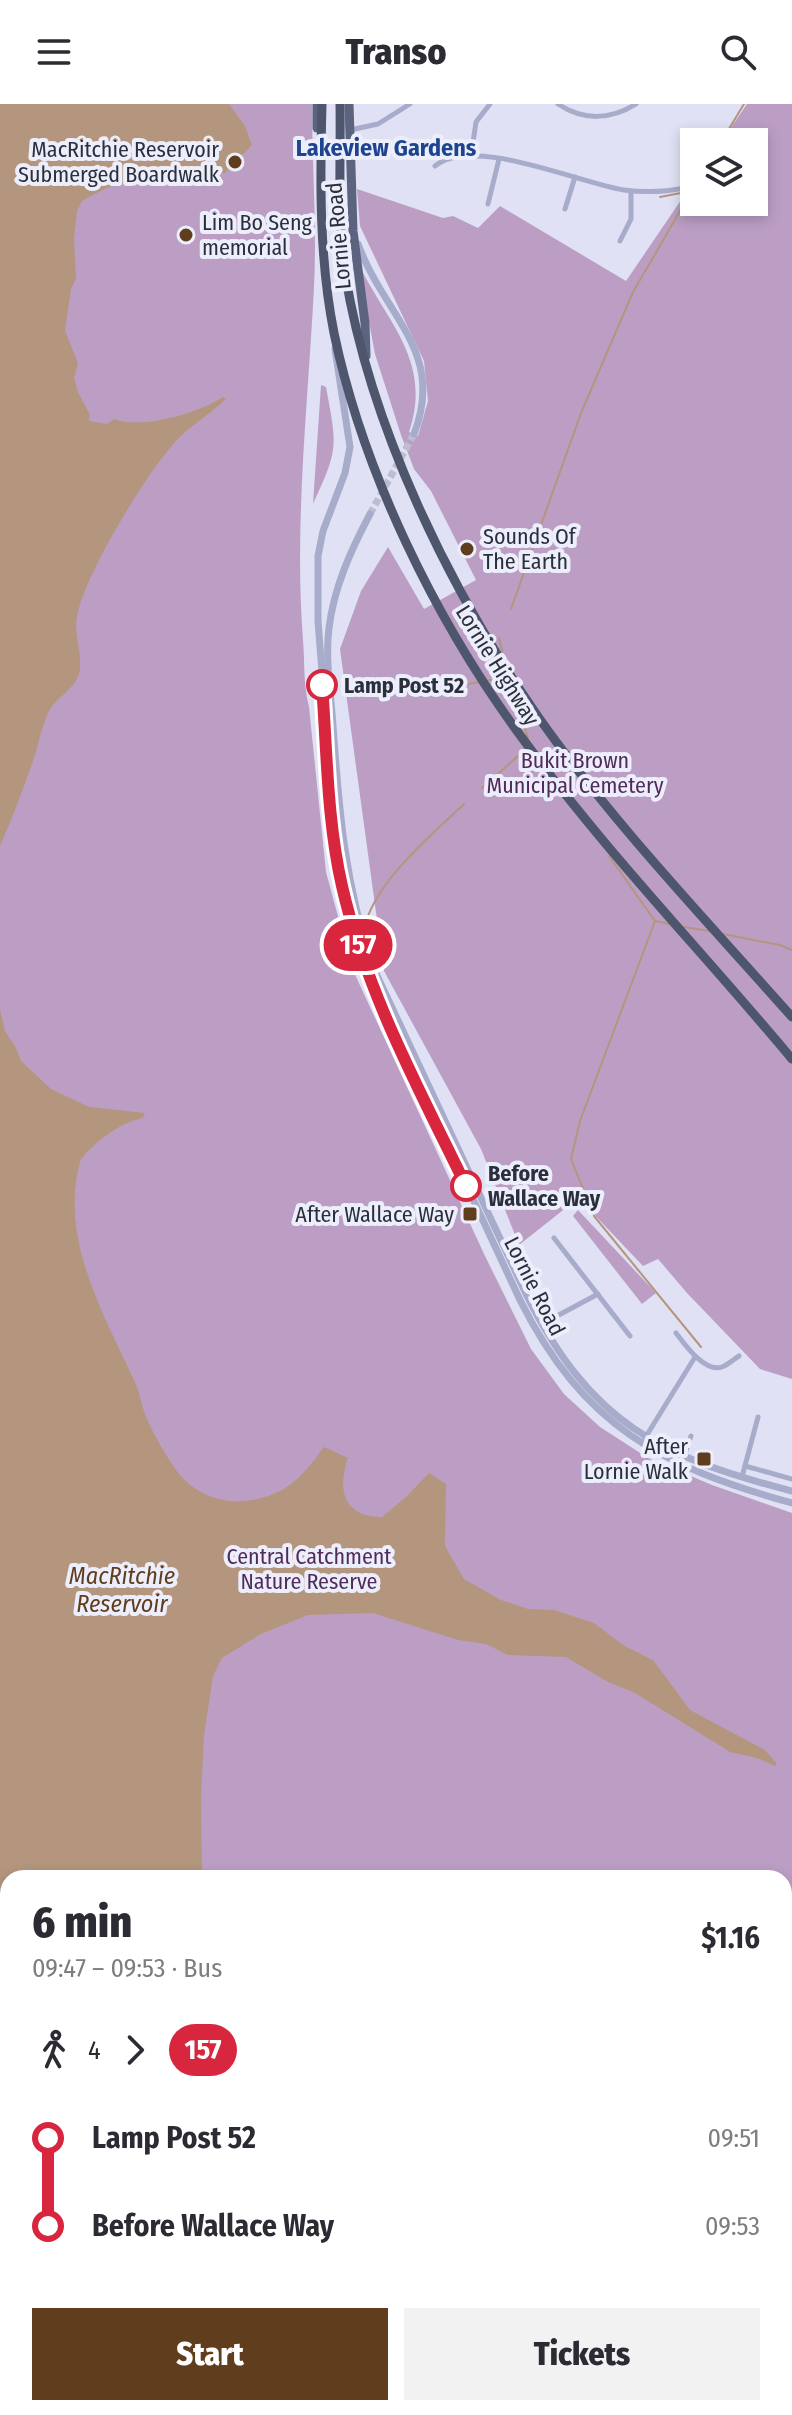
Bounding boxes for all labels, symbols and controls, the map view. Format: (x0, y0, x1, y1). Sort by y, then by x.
icon: menu (32, 30, 76, 74)
text: Transo (345, 30, 447, 74)
icon: search (716, 30, 760, 74)
map controls (680, 128, 768, 216)
button: layers (680, 128, 768, 216)
district label: Lakeview Gardens (296, 134, 477, 162)
place label: MacRitchie Reservoir Submerged Boardwalk (18, 136, 220, 188)
marker: MacRitchie Reservoir Submerged Boardwalk (226, 153, 244, 171)
street label: Lornie Road (320, 181, 357, 291)
place label: Lim Bo Seng memorial (202, 209, 313, 261)
marker: Lim Bo Seng memorial (177, 226, 195, 244)
place label: Sounds Of The Earth (483, 523, 577, 575)
marker: Sounds Of The Earth (458, 540, 476, 558)
street label: Lornie Highway (450, 600, 545, 731)
marker: Lamp Post 52 (307, 670, 337, 700)
place label: Lamp Post 52 (344, 672, 464, 699)
park label: Bukit Brown Municipal Cemetery (487, 747, 664, 799)
line badge: 157 (312, 919, 404, 971)
text: 157 (340, 928, 376, 961)
place label: Before Wallace Way (488, 1160, 601, 1212)
marker: Before Wallace Way (451, 1171, 481, 1201)
place label: After Wallace Way (295, 1201, 454, 1228)
marker: After Wallace Way (461, 1205, 479, 1223)
street label: Lornie Road (498, 1232, 571, 1340)
place label: After Lornie Walk (584, 1433, 689, 1485)
marker: After Lornie Walk (695, 1450, 713, 1468)
park label: Central Catchment Nature Reserve (226, 1543, 392, 1595)
water label: MacRitchie Reservoir (69, 1562, 175, 1618)
text: 6 min (32, 1896, 132, 1949)
text: $1.16 (701, 1920, 760, 1956)
text: 09:47 – 09:53 · Bus (32, 1953, 222, 1984)
icon: walk (32, 2028, 76, 2072)
icon: forward (113, 2028, 157, 2072)
text: 157 (185, 2033, 221, 2066)
text: 4 (88, 2035, 101, 2066)
text: Lamp Post 52 (92, 2120, 256, 2156)
text: 09:51 (708, 2123, 760, 2154)
text: Before Wallace Way (92, 2208, 334, 2244)
text: 09:53 (705, 2211, 760, 2242)
button: Start (32, 2308, 388, 2400)
button: Tickets (404, 2308, 760, 2400)

